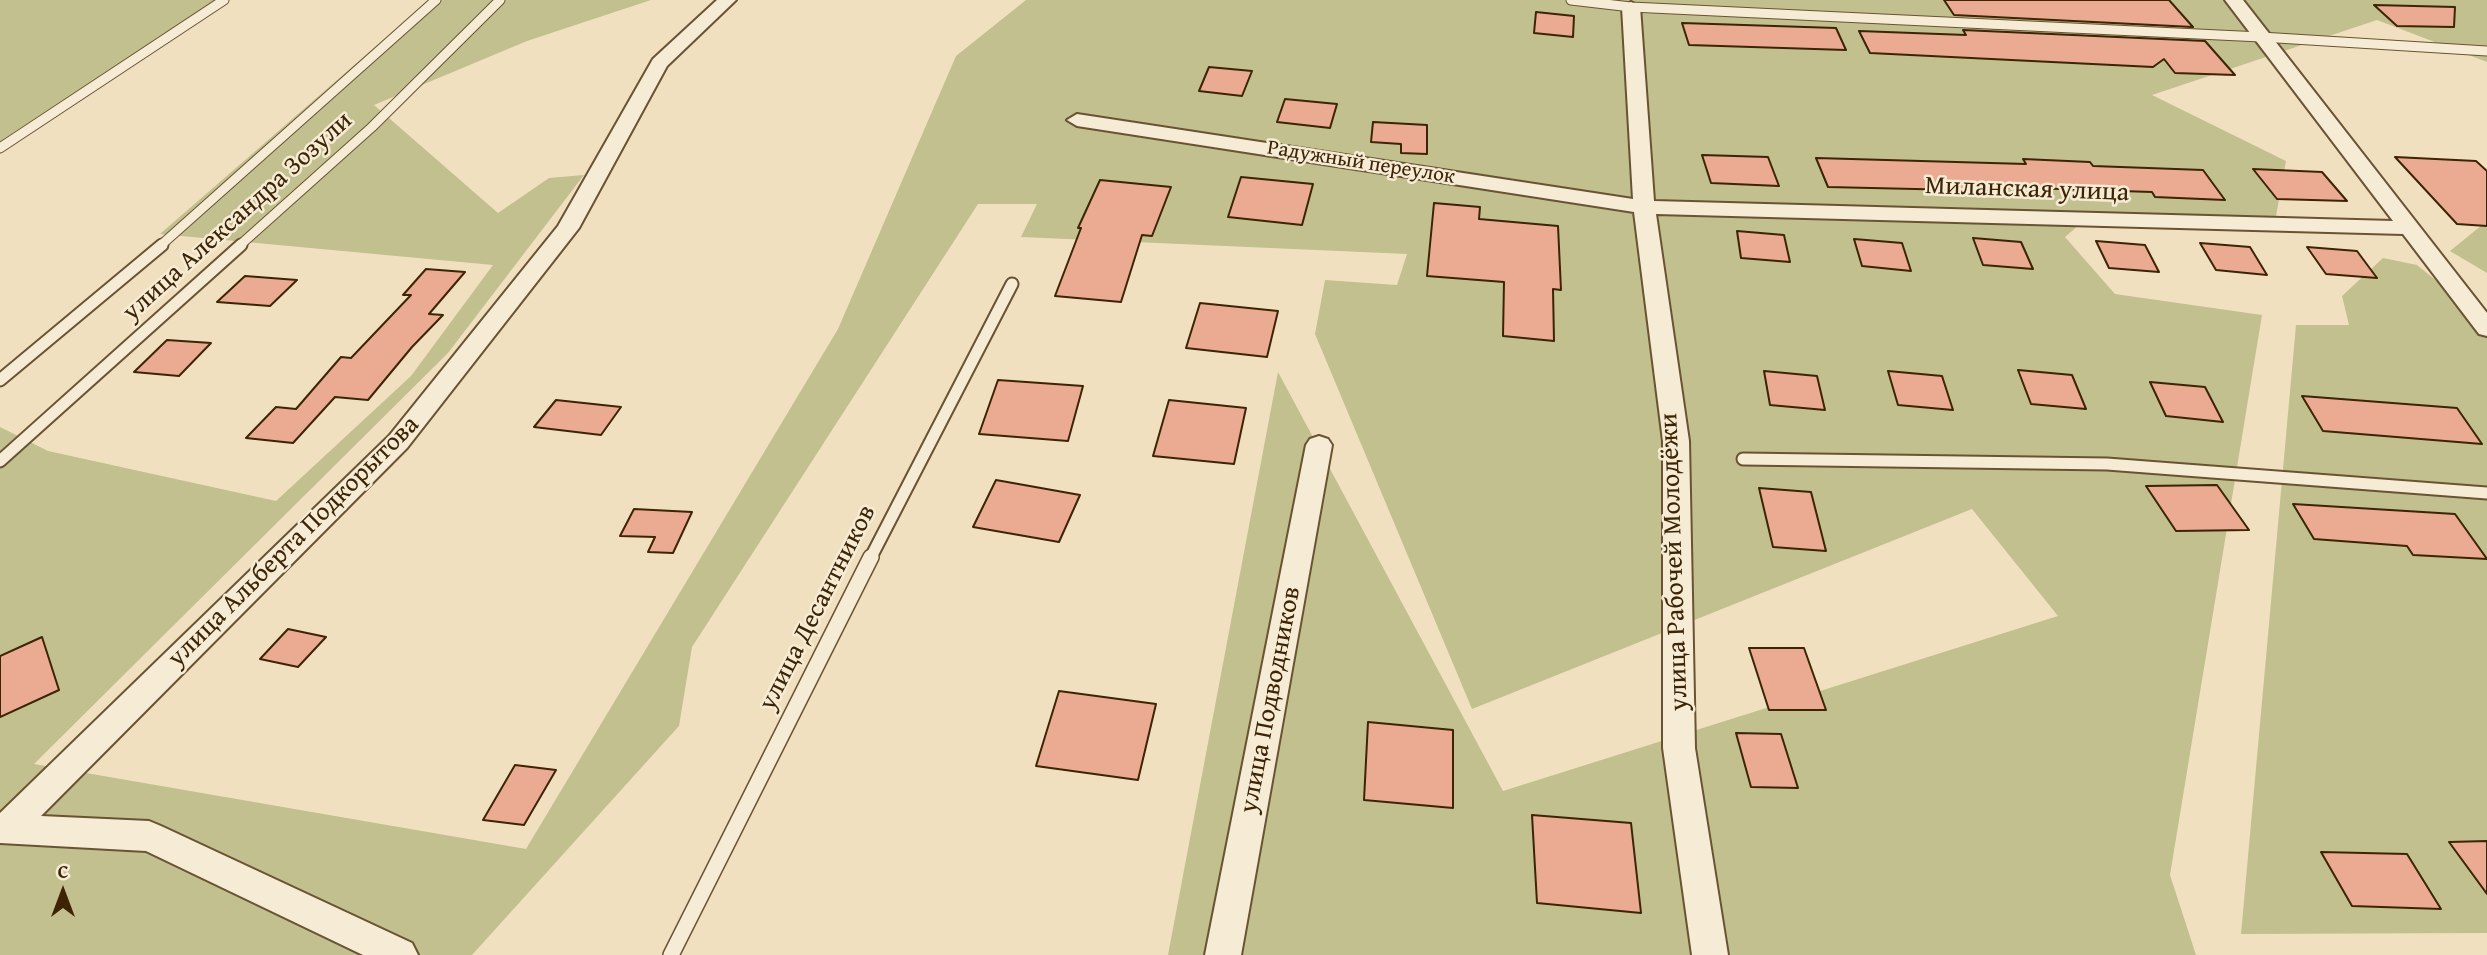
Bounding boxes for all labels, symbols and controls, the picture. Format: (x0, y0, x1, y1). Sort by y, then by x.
street label: улица Александра Зозули (117, 106, 359, 328)
street label: Радужный переулок (1265, 136, 1457, 190)
street label: Миланская улица (1924, 171, 2130, 209)
street label: улица Альберта Подкорытова (162, 410, 426, 674)
street label: улица Рабочей Молодёжи (1654, 412, 1696, 712)
street label: улица Десантников (753, 500, 883, 716)
street label: улица Подводников (1234, 584, 1308, 816)
north arrow (28, 857, 98, 927)
text: С (58, 857, 68, 885)

